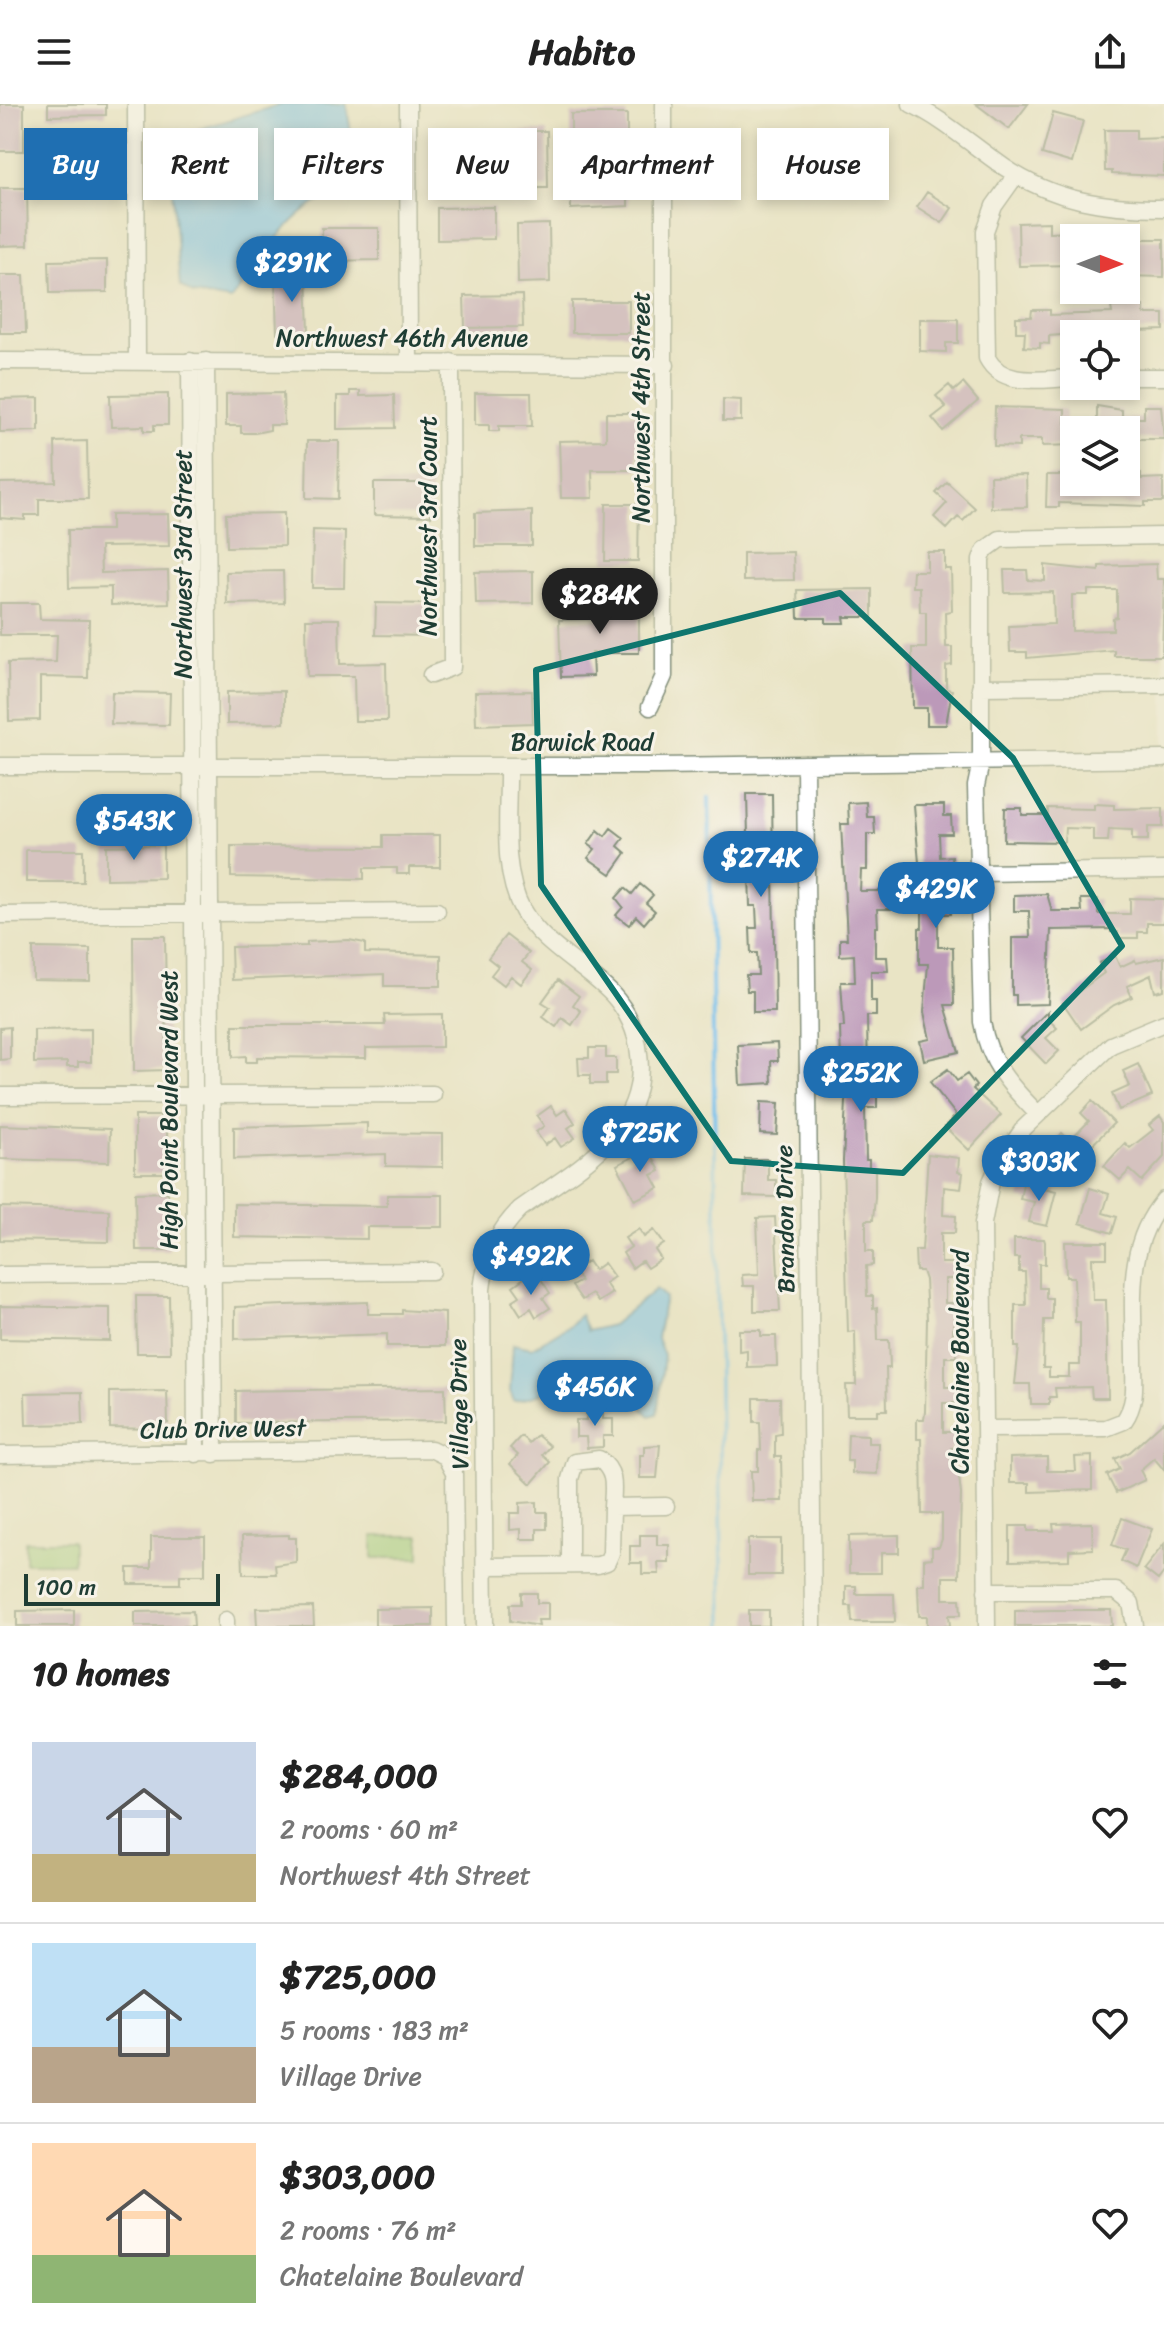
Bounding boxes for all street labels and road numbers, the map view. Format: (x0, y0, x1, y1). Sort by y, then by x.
street label: Northwest 4th Street (620, 291, 662, 523)
street label: Northwest 46th Avenue (276, 317, 528, 359)
street label: Northwest 3rd Court (407, 416, 449, 636)
street label: Northwest 3rd Street (162, 449, 204, 679)
street label: Barwick Road (511, 721, 655, 763)
street label: High Point Boulevard West (148, 970, 190, 1250)
street label: Brandon Drive (763, 1144, 807, 1294)
street label: Chatelaine Boulevard (939, 1249, 981, 1474)
street label: Village Drive (437, 1338, 481, 1470)
street label: Club Drive West (140, 1407, 308, 1451)

